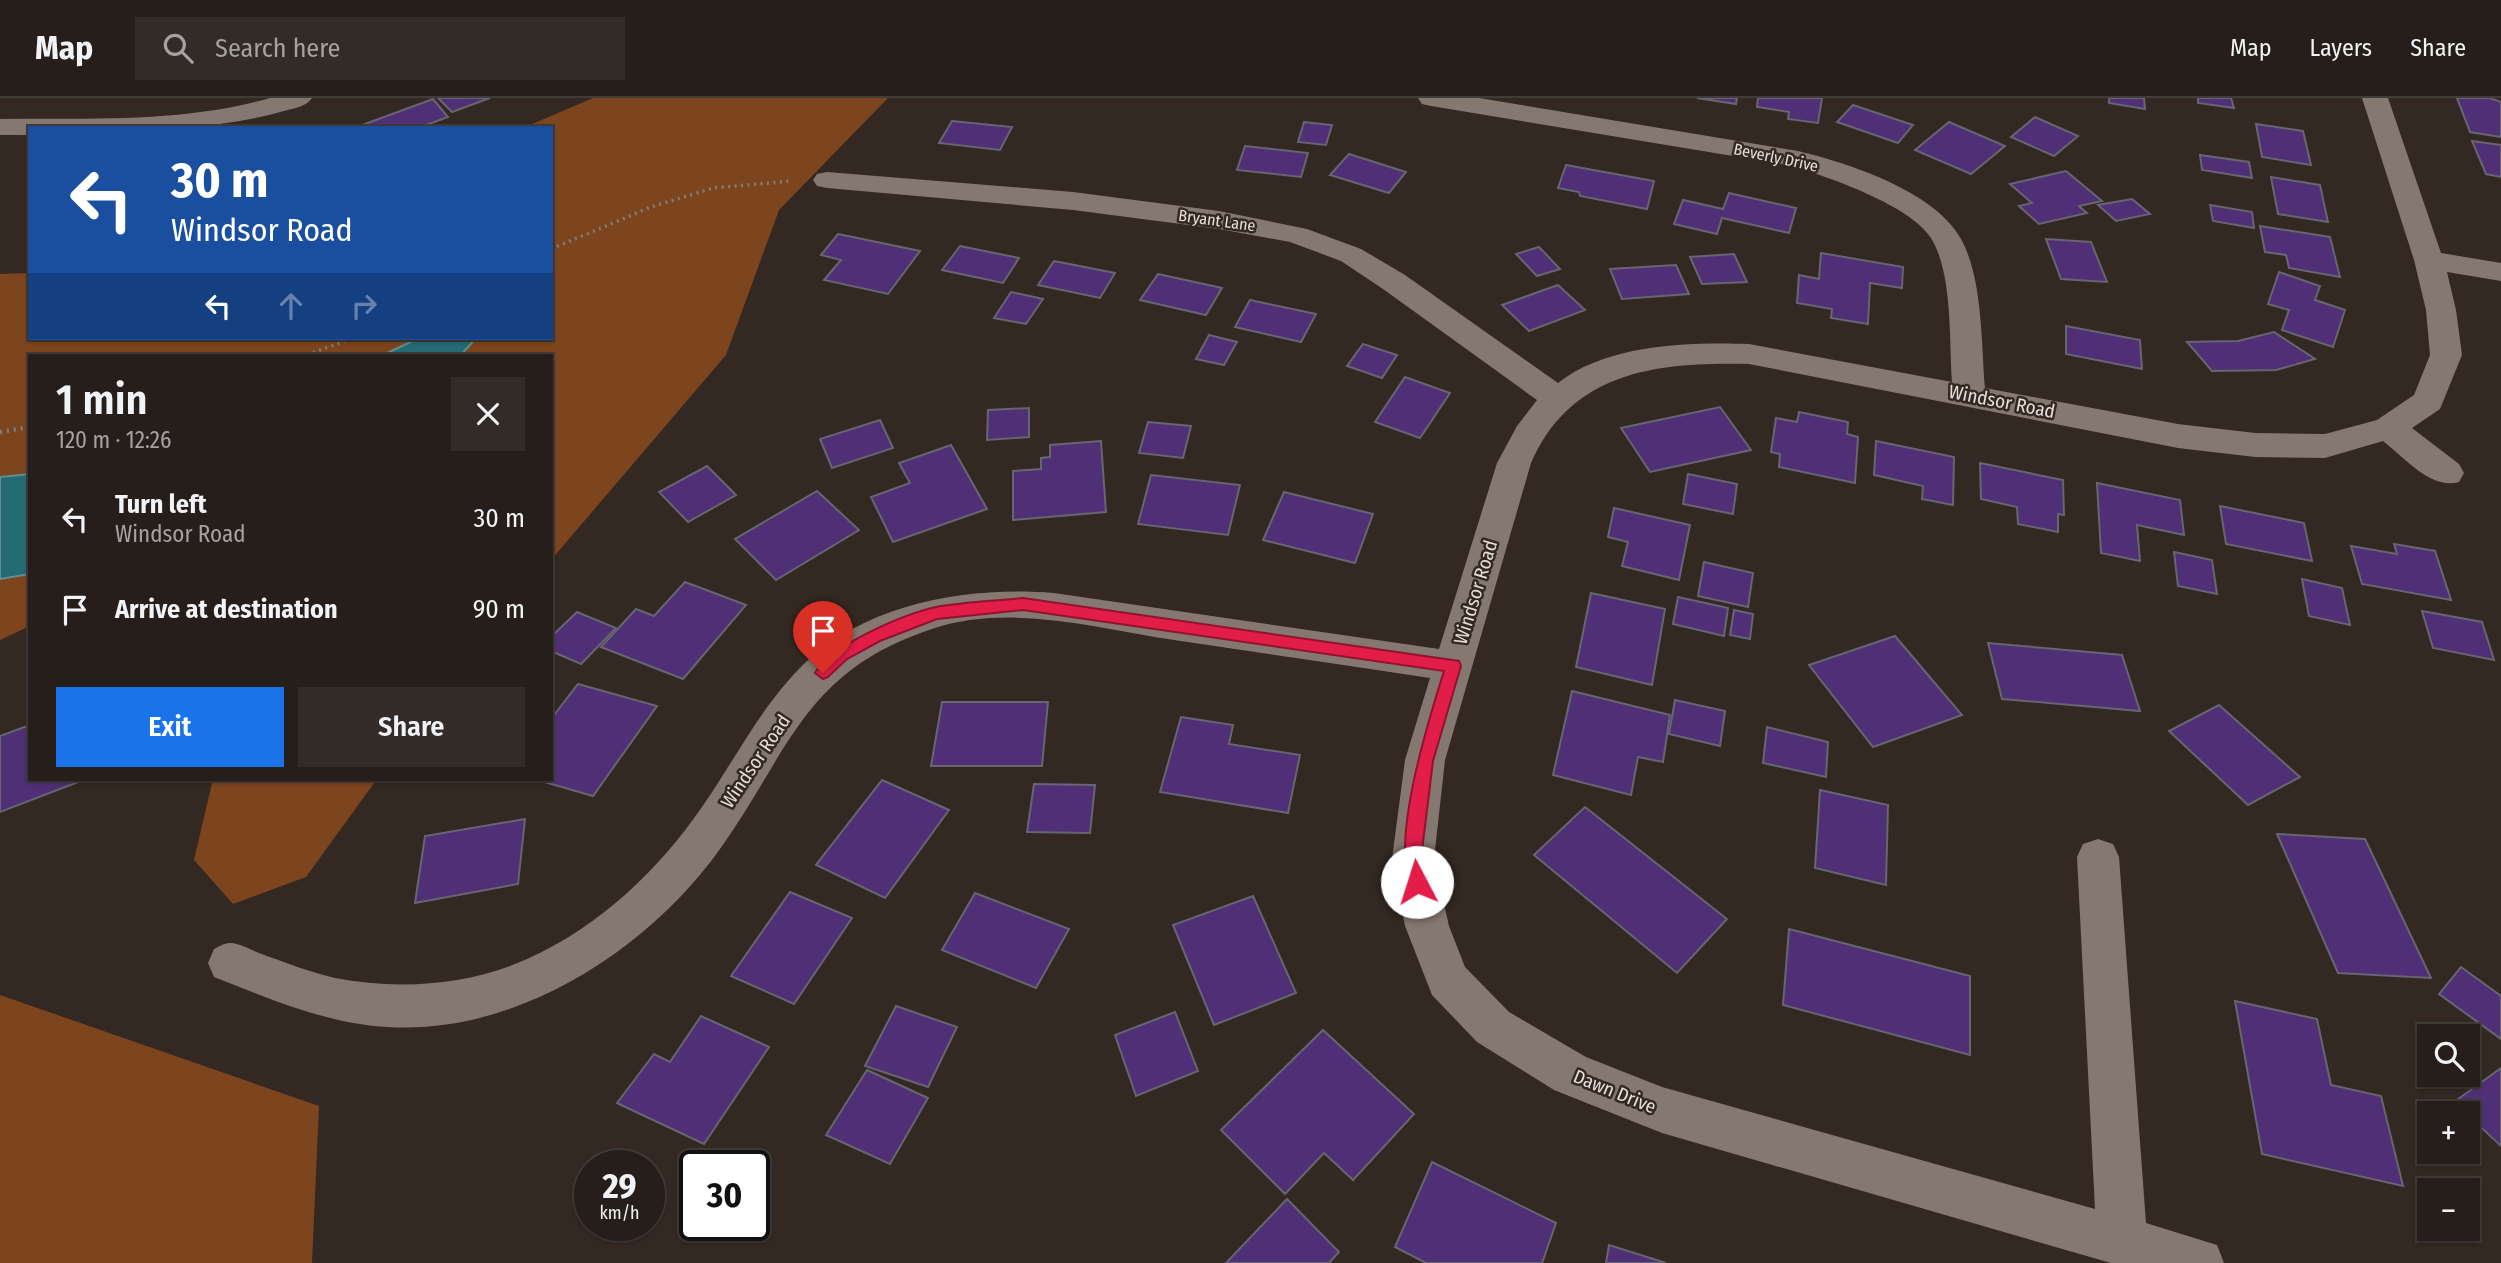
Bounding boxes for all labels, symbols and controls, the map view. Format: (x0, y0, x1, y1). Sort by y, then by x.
search box (135, 17, 625, 80)
text: Map (35, 28, 93, 68)
icon: search (159, 29, 197, 67)
text: Search here (215, 33, 340, 64)
text: Map (2230, 34, 2272, 62)
text: Layers (2310, 34, 2372, 62)
text: Share (2410, 34, 2466, 62)
street label: Beverly Drive (1732, 139, 1820, 176)
text: 30 m (171, 151, 269, 210)
icon: left (56, 154, 147, 245)
street label: Bryant Lane (1177, 206, 1257, 235)
text: Windsor Road (171, 211, 353, 249)
icon: left (199, 287, 237, 325)
icon: ahead (272, 287, 310, 325)
icon: right (345, 287, 383, 325)
text: 1 min (56, 375, 147, 425)
button: close (451, 377, 525, 451)
street label: Windsor Road (1947, 380, 2057, 423)
text: 120 m · 12:26 (56, 426, 171, 454)
text: Turn left (115, 489, 207, 520)
icon: left (56, 500, 94, 538)
text: 30 m (474, 503, 525, 534)
text: Windsor Road (115, 520, 246, 548)
street label: Windsor Road (1449, 537, 1502, 647)
icon: arrive (56, 591, 94, 629)
text: Arrive at destination (115, 594, 338, 625)
text: 90 m (473, 594, 525, 625)
pin (793, 601, 853, 673)
icon: arrive (804, 612, 842, 650)
button: Exit (56, 687, 284, 767)
button: Share (298, 687, 525, 767)
street label: Windsor Road (716, 710, 795, 812)
position arrow (1380, 845, 1454, 919)
map controls (2417, 1024, 2480, 1241)
button: search (2417, 1024, 2480, 1087)
street label: Dawn Drive (1570, 1064, 1660, 1118)
button: + (2417, 1101, 2480, 1164)
speed limit sign: 30 (679, 1150, 770, 1241)
text: 29 (602, 1165, 637, 1207)
button: − (2417, 1178, 2480, 1241)
text: km/h (599, 1202, 640, 1224)

